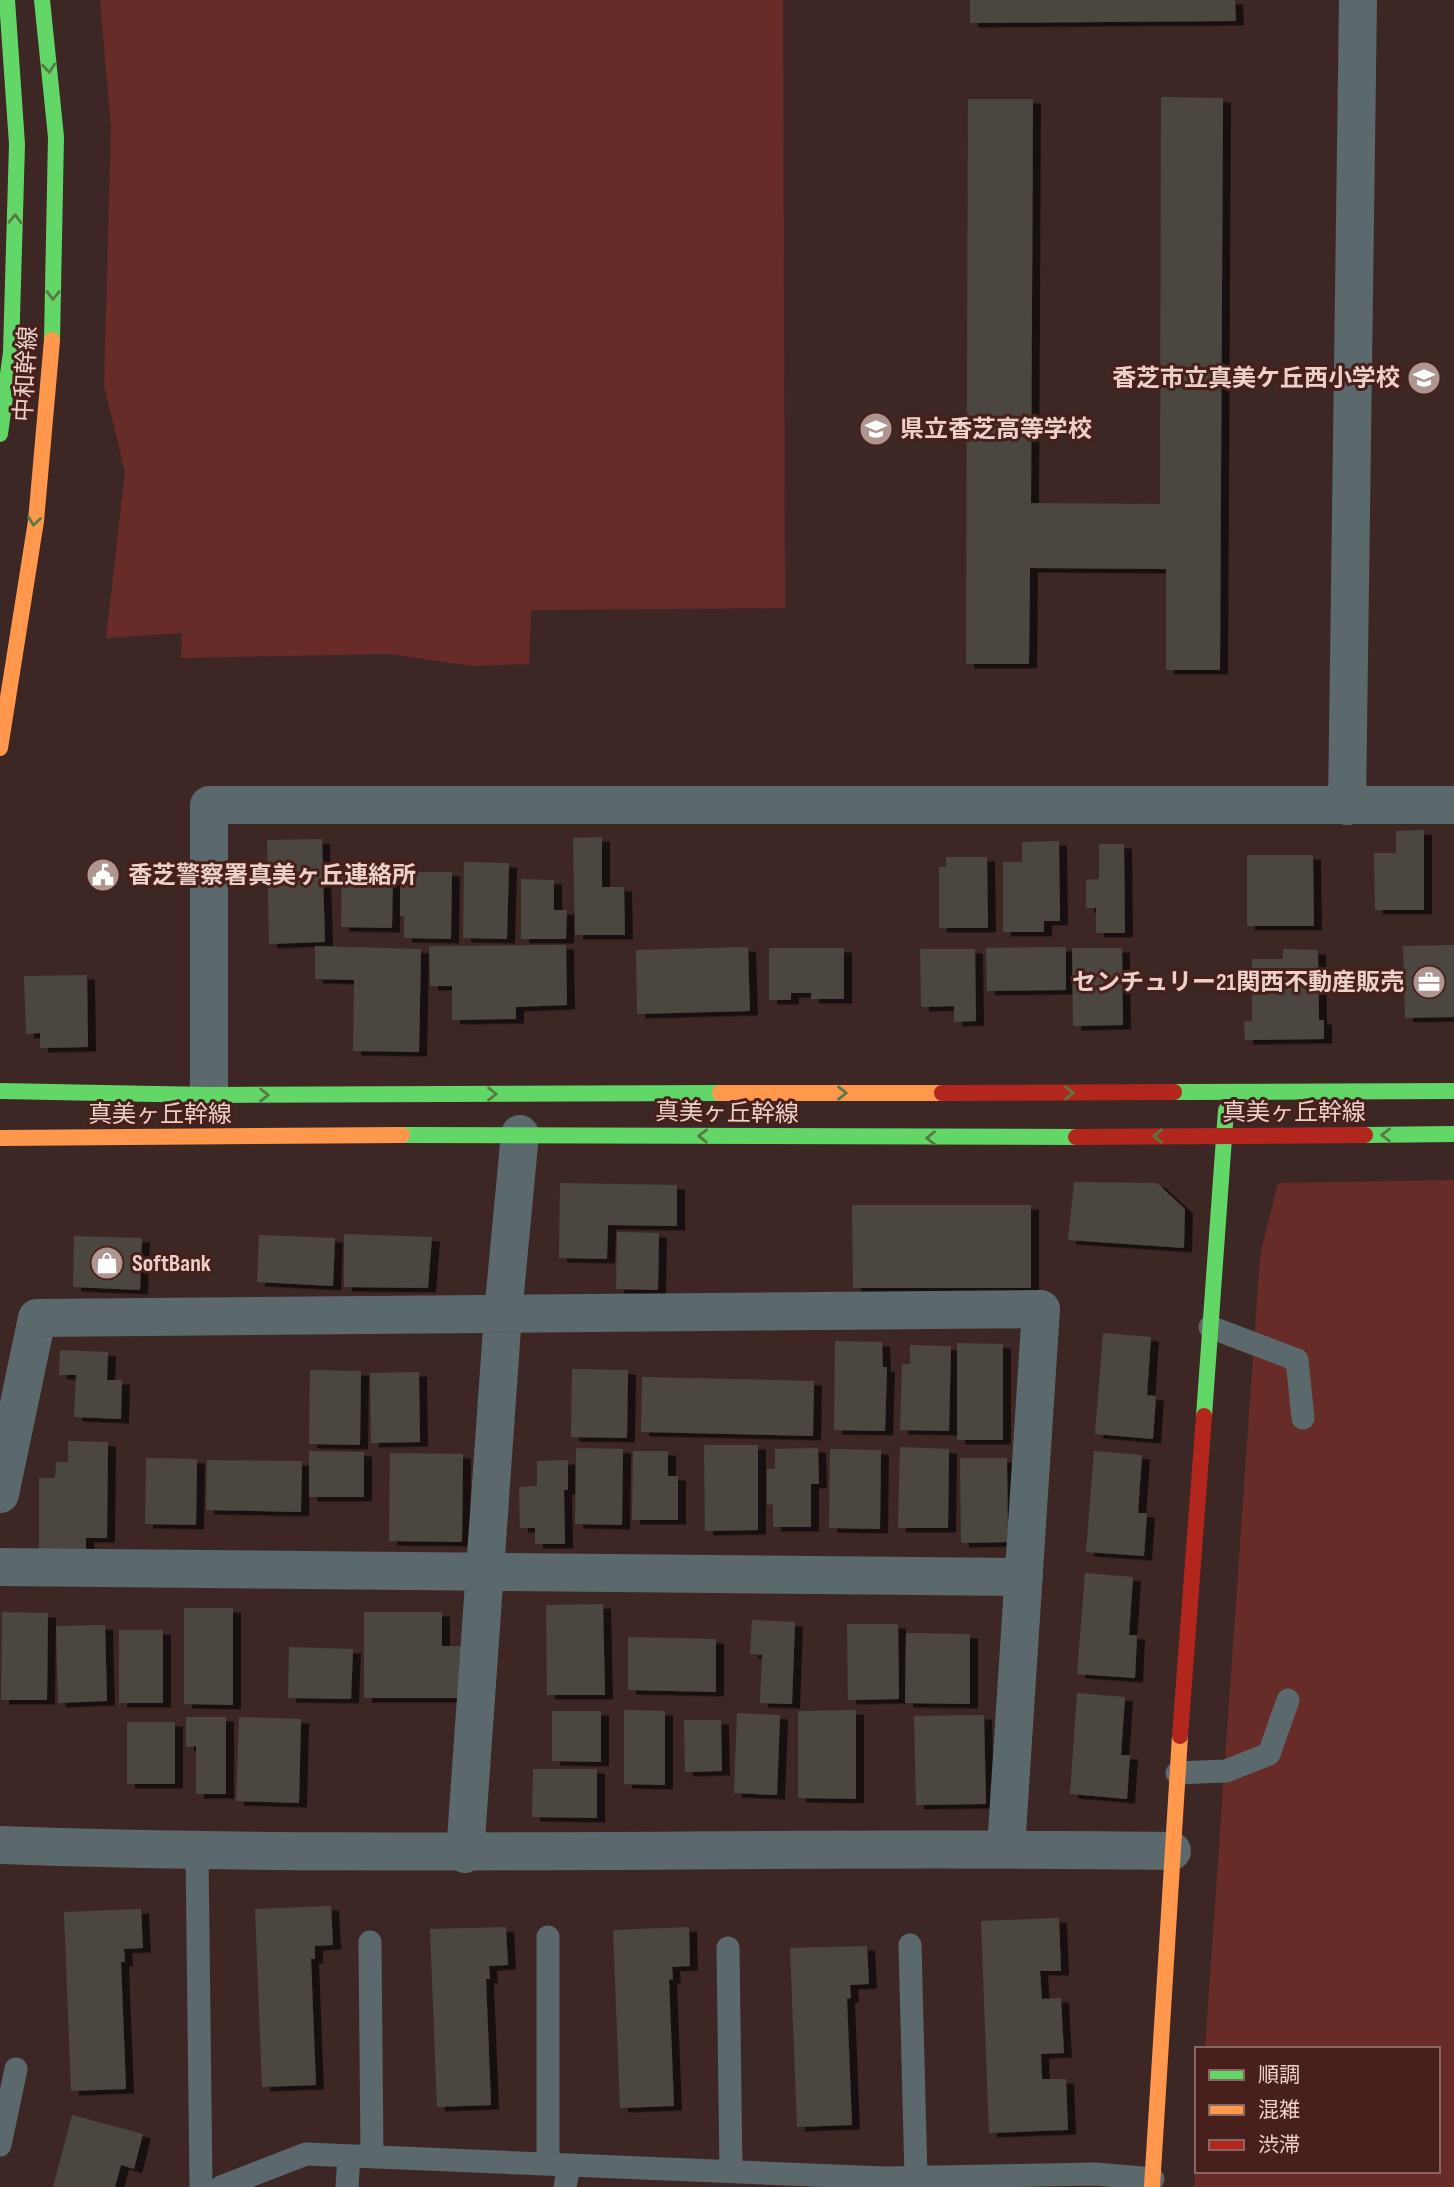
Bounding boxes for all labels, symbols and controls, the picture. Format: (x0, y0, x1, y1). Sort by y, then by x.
one-way arrow (41, 63, 56, 74)
one-way arrow (7, 214, 22, 225)
one-way arrow (45, 290, 60, 301)
street label: 中和幹線 (9, 325, 43, 423)
school or university icon: 香芝市立真美ケ丘西小学校 (1405, 359, 1443, 397)
place label: 香芝市立真美ケ丘西小学校 (1112, 364, 1400, 393)
school or university icon: 県立香芝高等学校 (857, 410, 895, 448)
place label: 県立香芝高等学校 (900, 415, 1092, 444)
one-way arrow (27, 516, 42, 527)
public building icon: 香芝警察署真美ヶ丘連絡所 (84, 856, 122, 894)
place label: 香芝警察署真美ヶ丘連絡所 (128, 861, 416, 890)
office icon: センチュリー21関西不動産販売 (1410, 963, 1448, 1001)
place label: センチュリー21関西不動産販売 (1072, 968, 1404, 997)
one-way arrow (837, 1085, 847, 1101)
one-way arrow (1064, 1085, 1075, 1101)
one-way arrow (487, 1086, 497, 1102)
one-way arrow (259, 1087, 270, 1103)
street label: 真美ヶ丘幹線 (655, 1097, 799, 1129)
street label: 真美ヶ丘幹線 (1222, 1098, 1366, 1127)
street label: 真美ヶ丘幹線 (88, 1100, 232, 1129)
one-way arrow (1380, 1127, 1391, 1143)
one-way arrow (698, 1128, 708, 1144)
one-way arrow (1153, 1128, 1163, 1144)
one-way arrow (925, 1130, 936, 1146)
shop icon: SoftBank (88, 1244, 126, 1282)
place label: SoftBank (132, 1249, 211, 1278)
legend (1195, 2047, 1440, 2173)
text: 順調 (1258, 2063, 1300, 2088)
text: 混雑 (1258, 2098, 1300, 2123)
text: 渋滞 (1258, 2133, 1300, 2158)

